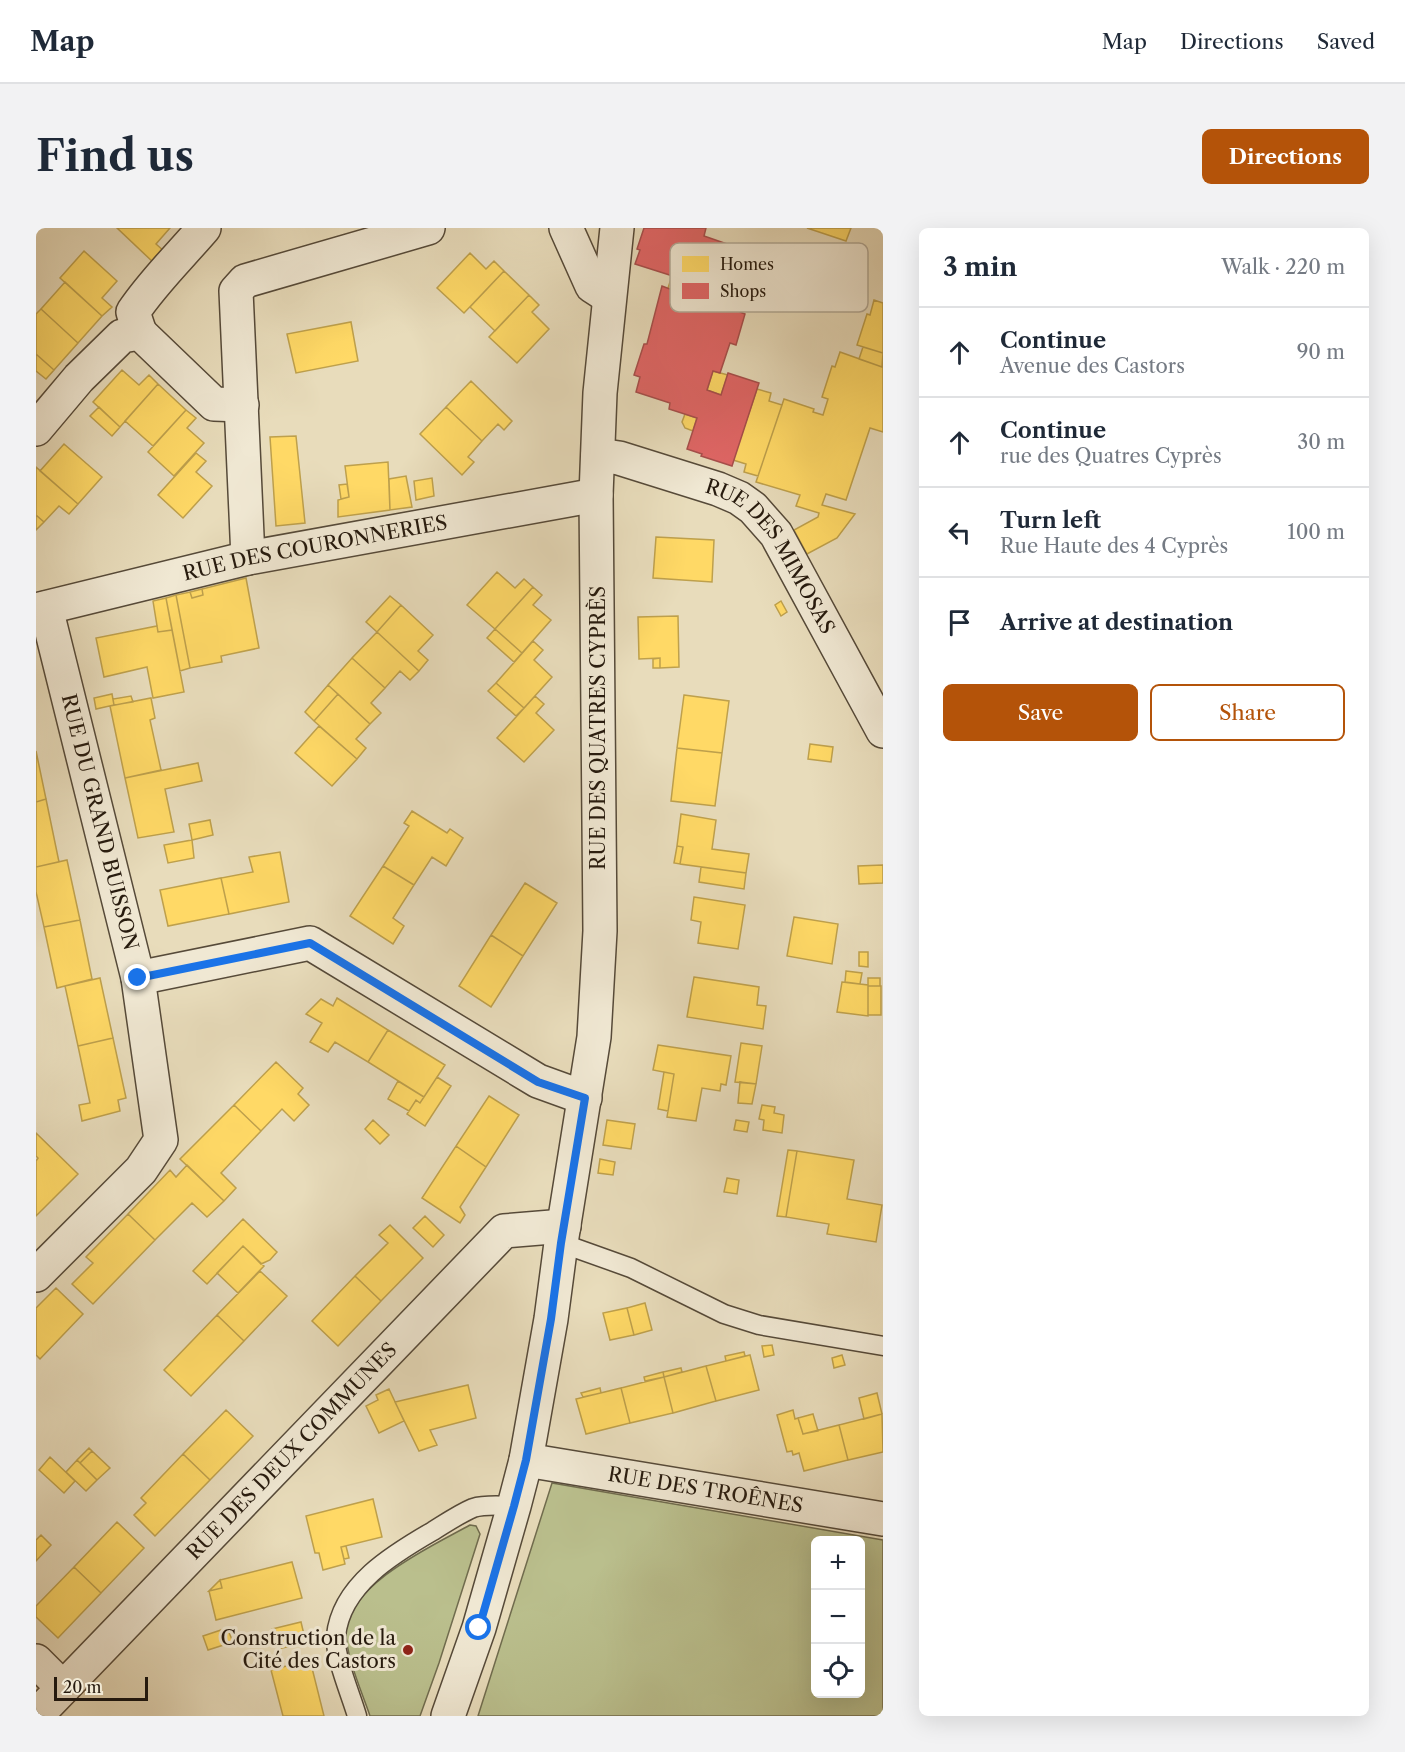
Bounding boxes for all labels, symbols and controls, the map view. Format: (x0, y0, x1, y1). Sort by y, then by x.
text: Map (30, 24, 94, 58)
text: Map (1102, 29, 1147, 54)
text: Directions (1180, 29, 1284, 54)
text: Saved (1317, 29, 1375, 54)
button: Directions (1202, 129, 1369, 184)
text: Find us (36, 130, 194, 182)
legend (670, 243, 868, 312)
text: 3 min (943, 251, 1017, 283)
text: Homes (720, 254, 774, 274)
text: Walk · 220 m (1221, 255, 1345, 279)
text: Shops (720, 281, 766, 301)
text: Continue (1000, 327, 1106, 354)
icon: ahead (943, 336, 976, 369)
text: 90 m (1297, 340, 1345, 364)
text: Avenue des Castors (1000, 354, 1185, 378)
text: Continue (1000, 417, 1106, 444)
icon: ahead (943, 426, 976, 459)
text: 30 m (1297, 430, 1345, 454)
text: rue des Quatres Cyprès (1000, 444, 1222, 468)
street label: RUE DES MIMOSAS (703, 474, 840, 638)
text: Turn left (1000, 507, 1101, 534)
street label: RUE DES COURONNERIES (180, 510, 449, 586)
icon: left (943, 516, 976, 549)
text: 100 m (1287, 520, 1345, 544)
text: Rue Haute des 4 Cyprès (1000, 534, 1228, 558)
street label: RUE DES QUATRES CYPRÈS (585, 586, 610, 870)
icon: arrive (943, 606, 976, 639)
text: Arrive at destination (1000, 609, 1233, 636)
button: Save (943, 684, 1138, 741)
button: Share (1150, 684, 1345, 741)
street label: RUE DU GRAND BUISSON (57, 691, 143, 953)
route end (124, 964, 150, 990)
street label: RUE DES DEUX COMMUNES (182, 1338, 402, 1565)
street label: RUE DES TROÊNES (606, 1462, 805, 1518)
map controls (811, 1536, 865, 1698)
button: + (811, 1536, 865, 1590)
button: − (811, 1590, 865, 1644)
route start (465, 1614, 491, 1640)
place label: Construction de la Cité des Castors (220, 1626, 396, 1673)
marker: Construction de la Cité des Castors (401, 1643, 415, 1657)
button: locate (811, 1644, 865, 1698)
scale bar (54, 1674, 148, 1702)
text: 20 m (63, 1677, 102, 1697)

